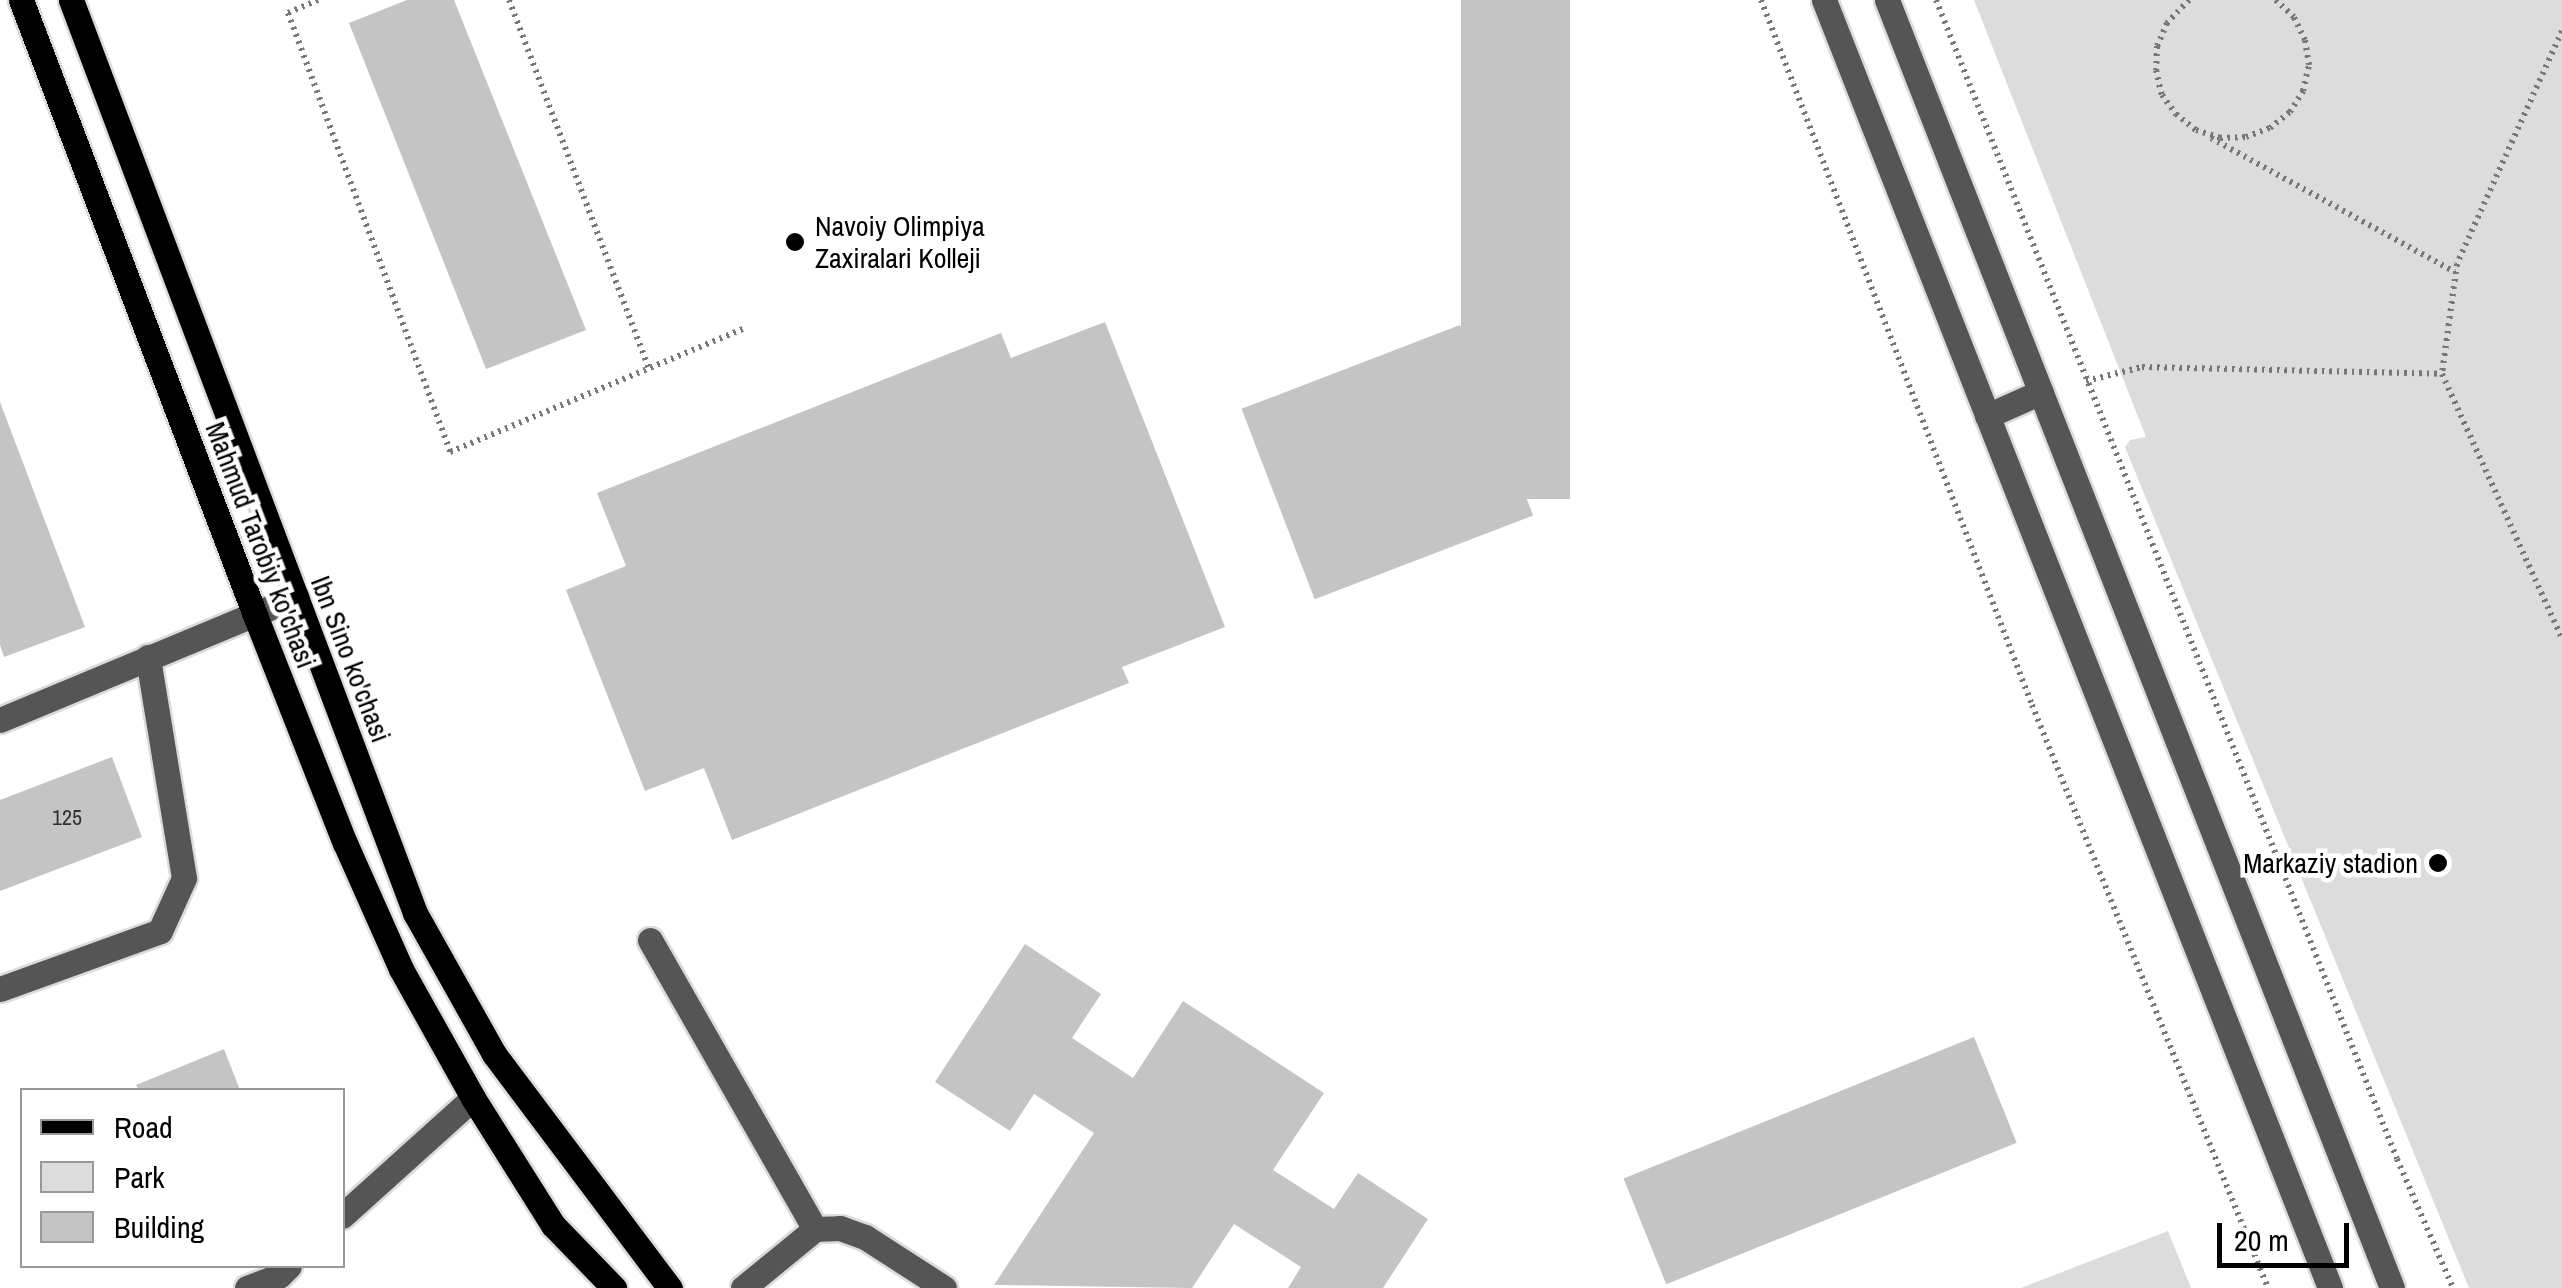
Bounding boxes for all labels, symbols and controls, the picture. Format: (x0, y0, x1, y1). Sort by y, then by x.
place label: Navoiy Olimpiya Zaxiralari Kolleji (815, 209, 985, 275)
marker: Navoiy Olimpiya Zaxiralari Kolleji (784, 231, 806, 253)
street label: Mahmud Tarobiy ko'chasi (198, 417, 324, 673)
street label: Ibn Sino ko'chasi (304, 571, 398, 747)
house number: 125 (52, 805, 82, 831)
place label: Markaziy stadion (2243, 846, 2418, 880)
marker: Markaziy stadion (2427, 852, 2449, 874)
legend (20, 1088, 345, 1268)
text: Road (114, 1107, 173, 1147)
text: Park (114, 1157, 165, 1197)
scale bar (2222, 1203, 2354, 1265)
text: Building (114, 1207, 204, 1247)
text: 20 m (2234, 1220, 2289, 1260)

